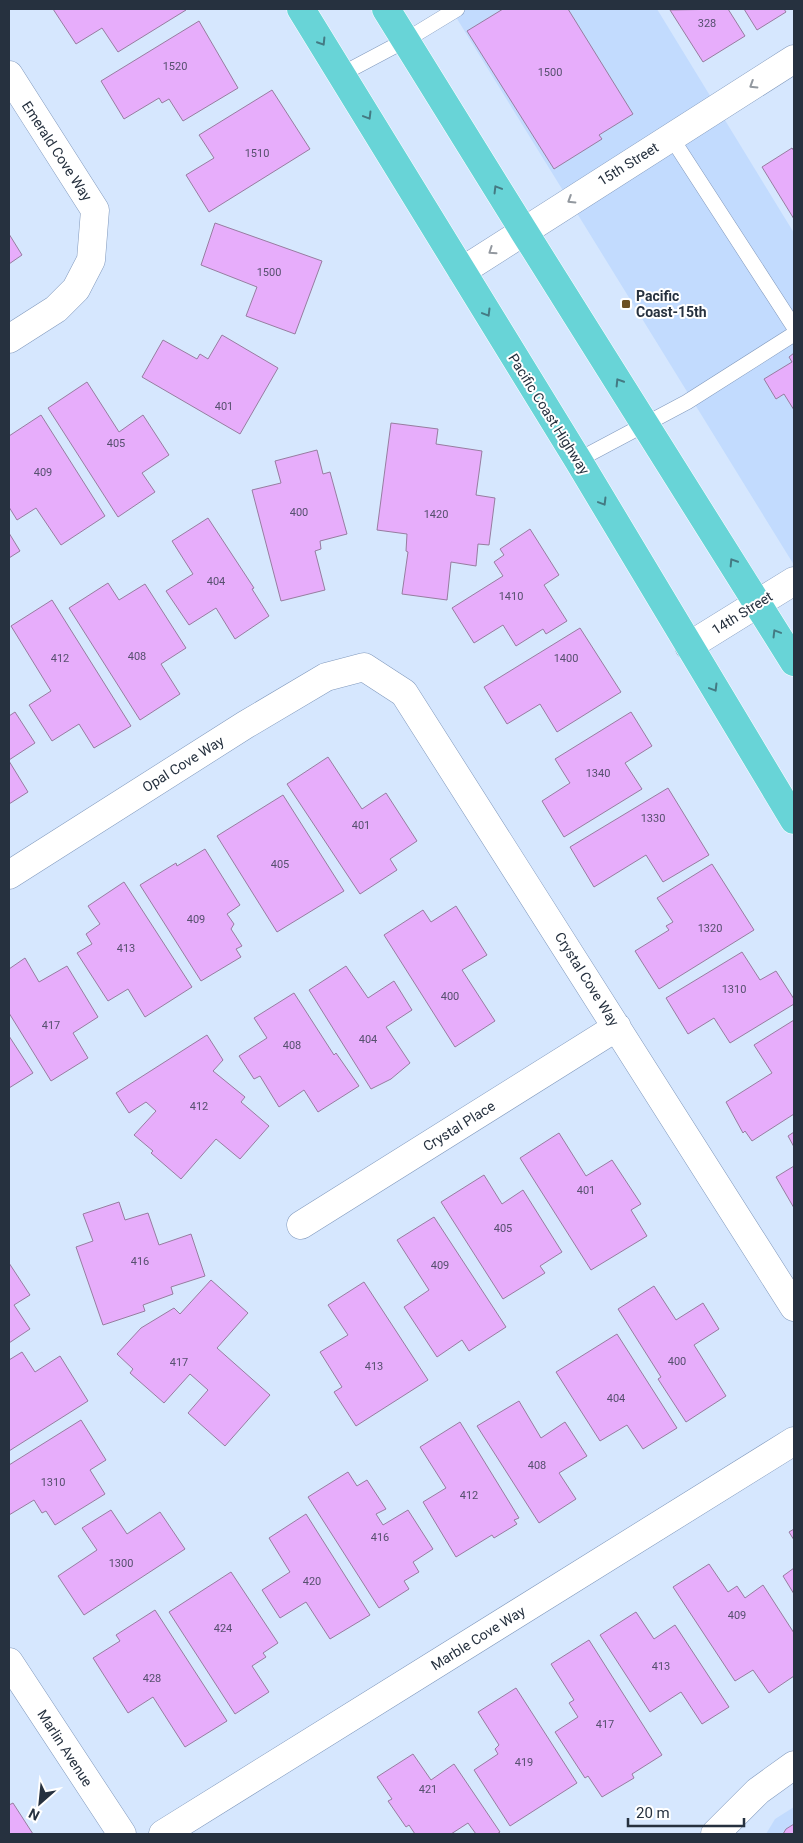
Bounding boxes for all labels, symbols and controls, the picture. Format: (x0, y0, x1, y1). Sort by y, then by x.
house number: 328 (698, 17, 716, 30)
one-way arrow (315, 36, 325, 45)
house number: 1520 (163, 60, 187, 73)
house number: 1500 (538, 66, 562, 79)
one-way arrow (749, 79, 758, 89)
street label: Emerald Cove Way (19, 98, 95, 204)
one-way arrow (361, 110, 371, 119)
street label: 15th Street (595, 139, 662, 189)
house number: 1510 (245, 147, 269, 160)
one-way arrow (494, 185, 504, 194)
one-way arrow (568, 194, 577, 203)
one-way arrow (489, 245, 498, 254)
house number: 1500 (257, 266, 281, 279)
place label: Pacific Coast-15th (636, 288, 707, 320)
marker: Pacific Coast-15th (620, 298, 632, 310)
one-way arrow (481, 307, 491, 316)
street label: Pacific Coast Highway (505, 351, 593, 478)
one-way arrow (615, 379, 625, 388)
house number: 401 (215, 400, 233, 413)
house number: 405 (107, 437, 125, 450)
house number: 409 (34, 466, 52, 479)
one-way arrow (597, 496, 607, 505)
house number: 400 (290, 506, 308, 519)
house number: 1420 (424, 508, 448, 521)
one-way arrow (729, 558, 739, 567)
house number: 404 (207, 575, 225, 588)
street label: 14th Street (709, 588, 776, 638)
house number: 1410 (499, 590, 523, 603)
one-way arrow (773, 629, 783, 638)
house number: 408 (128, 650, 146, 663)
house number: 412 (51, 652, 69, 665)
house number: 1400 (554, 652, 578, 665)
one-way arrow (708, 682, 718, 691)
street label: Opal Cove Way (139, 732, 227, 795)
house number: 1340 (586, 767, 610, 780)
house number: 1330 (641, 812, 665, 825)
house number: 401 (352, 819, 370, 832)
house number: 405 (271, 858, 289, 871)
house number: 409 (187, 913, 205, 926)
house number: 1320 (698, 922, 722, 935)
street label: Crystal Cove Way (552, 929, 623, 1029)
house number: 413 (117, 942, 135, 955)
house number: 1310 (722, 983, 746, 996)
house number: 400 (441, 990, 459, 1003)
house number: 417 (42, 1019, 60, 1032)
house number: 404 (359, 1033, 377, 1046)
house number: 408 (283, 1039, 301, 1052)
street label: Crystal Place (420, 1098, 498, 1154)
house number: 412 (190, 1100, 208, 1113)
house number: 401 (577, 1184, 595, 1197)
house number: 405 (494, 1222, 512, 1235)
house number: 416 (131, 1255, 149, 1268)
house number: 409 (431, 1259, 449, 1272)
house number: 400 (668, 1355, 686, 1368)
house number: 417 (170, 1356, 188, 1369)
house number: 413 (365, 1360, 383, 1373)
house number: 404 (607, 1392, 625, 1405)
house number: 408 (528, 1459, 546, 1472)
house number: 1310 (41, 1476, 65, 1489)
house number: 412 (460, 1489, 478, 1502)
house number: 416 (371, 1531, 389, 1544)
house number: 1300 (109, 1557, 133, 1570)
house number: 420 (303, 1575, 321, 1588)
street label: Marble Cove Way (428, 1602, 528, 1673)
house number: 409 (728, 1609, 746, 1622)
house number: 424 (214, 1622, 232, 1635)
house number: 413 (652, 1660, 670, 1673)
house number: 428 (143, 1672, 161, 1685)
street label: Marlin Avenue (34, 1707, 96, 1789)
house number: 417 (596, 1718, 614, 1731)
house number: 419 (515, 1756, 533, 1769)
north arrow (15, 1778, 65, 1828)
house number: 421 (419, 1783, 437, 1796)
scale bar (628, 1796, 744, 1828)
text: 20 m (636, 1804, 670, 1822)
text: N (26, 1805, 42, 1824)

